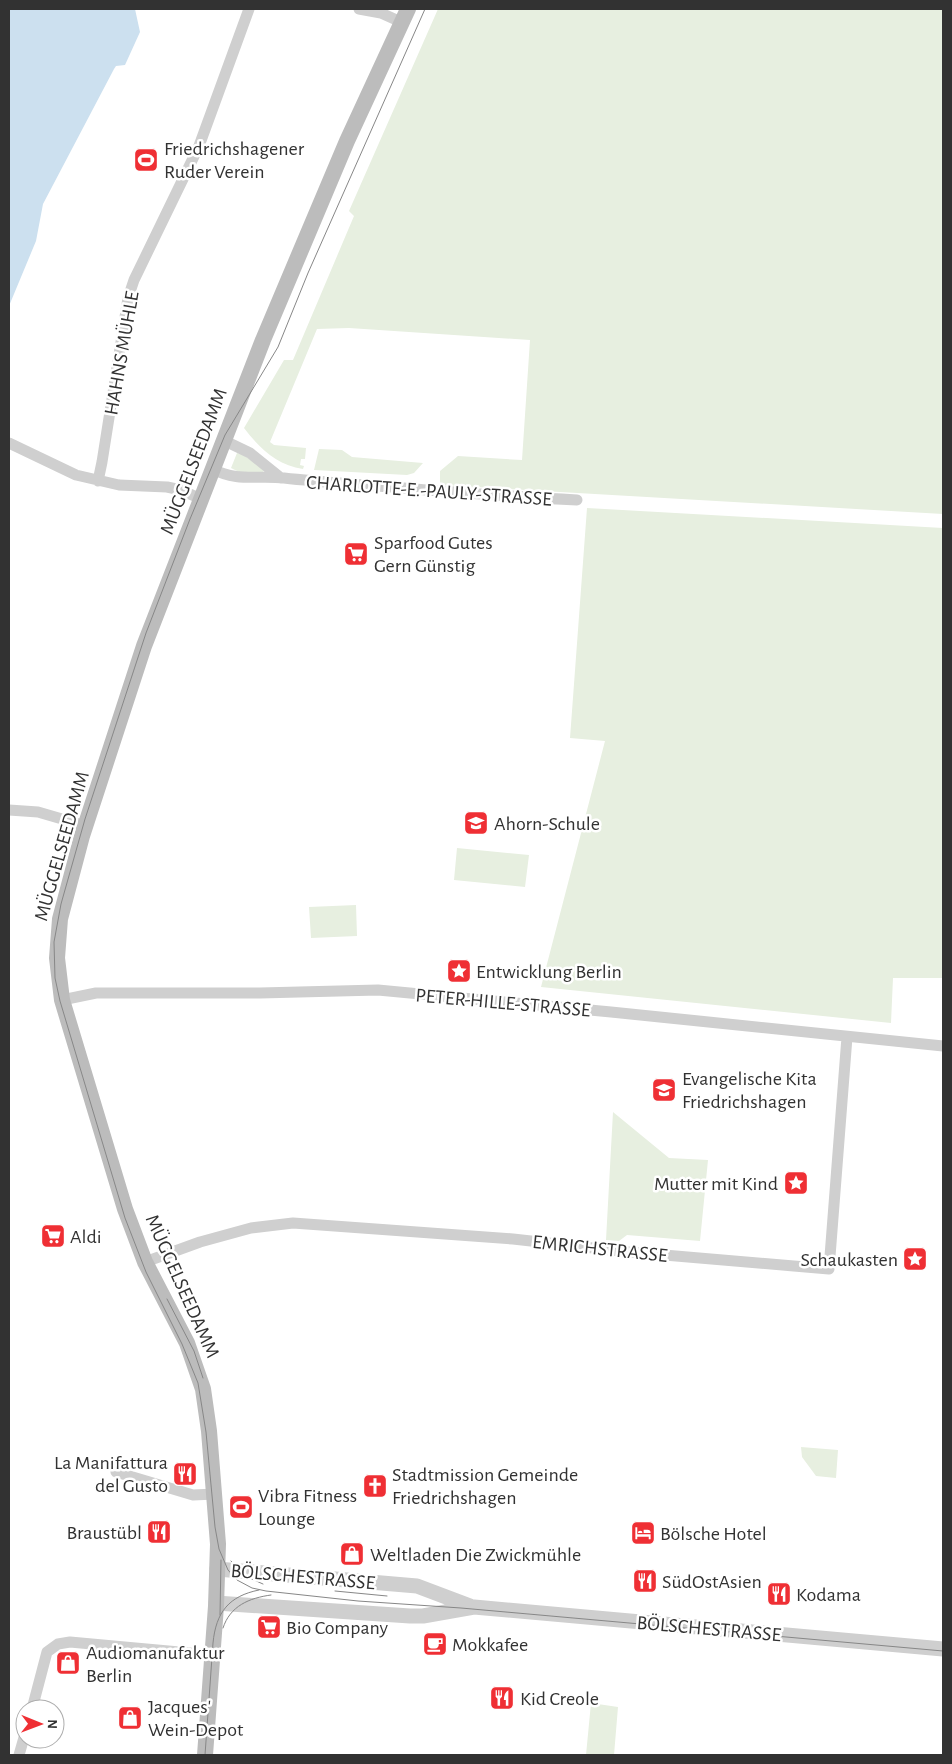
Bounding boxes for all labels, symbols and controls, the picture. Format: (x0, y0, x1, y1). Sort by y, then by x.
place label: Friedrichshagener Ruder Verein (164, 139, 305, 182)
sports icon: Friedrichshagener Ruder Verein (133, 147, 159, 173)
street label: HAHNS MÜHLE (101, 289, 143, 417)
street label: MÜGGELSEEDAMM (157, 386, 231, 537)
street label: CHARLOTTE-E.-PAULY-STRASSE (305, 472, 553, 510)
place label: Sparfood Gutes Gern Günstig (374, 533, 493, 576)
supermarket icon: Sparfood Gutes Gern Günstig (343, 541, 369, 567)
street label: MÜGGELSEEDAMM (31, 769, 93, 923)
school or university icon: Ahorn-Schule (463, 810, 489, 836)
place label: Ahorn-Schule (494, 814, 600, 834)
place icon: Entwicklung Berlin (446, 958, 472, 984)
place label: Entwicklung Berlin (476, 962, 622, 982)
street label: PETER-HILLE-STRASSE (415, 985, 592, 1021)
place label: Evangelische Kita Friedrichshagen (682, 1069, 817, 1112)
school or university icon: Evangelische Kita Friedrichshagen (651, 1077, 677, 1103)
place icon: Mutter mit Kind (783, 1170, 809, 1196)
place label: Mutter mit Kind (654, 1174, 778, 1194)
street label: MÜGGELSEEDAMM (141, 1212, 223, 1361)
supermarket icon: Aldi (40, 1223, 66, 1249)
place label: Aldi (70, 1227, 102, 1247)
street label: EMRICHSTRASSE (531, 1232, 669, 1266)
place icon: Schaukasten (902, 1246, 928, 1272)
place label: Schaukasten (800, 1250, 898, 1270)
place label: La Manifattura del Gusto (54, 1453, 168, 1496)
restaurant icon: La Manifattura del Gusto (172, 1461, 198, 1487)
place label: Stadtmission Gemeinde Friedrichshagen (392, 1465, 578, 1508)
church icon: Stadtmission Gemeinde Friedrichshagen (362, 1473, 388, 1499)
place label: Vibra Fitness Lounge (258, 1486, 357, 1529)
sports icon: Vibra Fitness Lounge (228, 1494, 254, 1520)
restaurant icon: Braustübl (146, 1519, 172, 1545)
hotel icon: Bölsche Hotel (630, 1520, 656, 1546)
place label: Braustübl (67, 1523, 142, 1543)
place label: Bölsche Hotel (660, 1524, 767, 1544)
shop icon: Weltladen Die Zwickmühle (339, 1541, 365, 1567)
place label: Weltladen Die Zwickmühle (370, 1545, 581, 1565)
street label: BÖLSCHESTRASSE (230, 1561, 376, 1593)
restaurant icon: SüdOstAsien (632, 1568, 658, 1594)
place label: SüdOstAsien (662, 1572, 762, 1592)
restaurant icon: Kodama (766, 1581, 792, 1607)
place label: Kodama (796, 1585, 861, 1605)
street label: BÖLSCHESTRASSE (636, 1613, 782, 1645)
supermarket icon: Bio Company (256, 1614, 282, 1640)
place label: Bio Company (286, 1618, 388, 1638)
cafe icon: Mokkafee (422, 1631, 448, 1657)
place label: Mokkafee (452, 1635, 528, 1655)
place label: Audiomanufaktur Berlin (86, 1643, 225, 1686)
shop icon: Audiomanufaktur Berlin (55, 1650, 81, 1676)
restaurant icon: Kid Creole (489, 1685, 515, 1711)
place label: Kid Creole (520, 1689, 599, 1709)
place label: Jacques' Wein-Depot (148, 1697, 244, 1740)
north arrow (15, 1699, 65, 1749)
shop icon: Jacques' Wein-Depot (117, 1705, 143, 1731)
text: N (45, 1719, 59, 1729)

